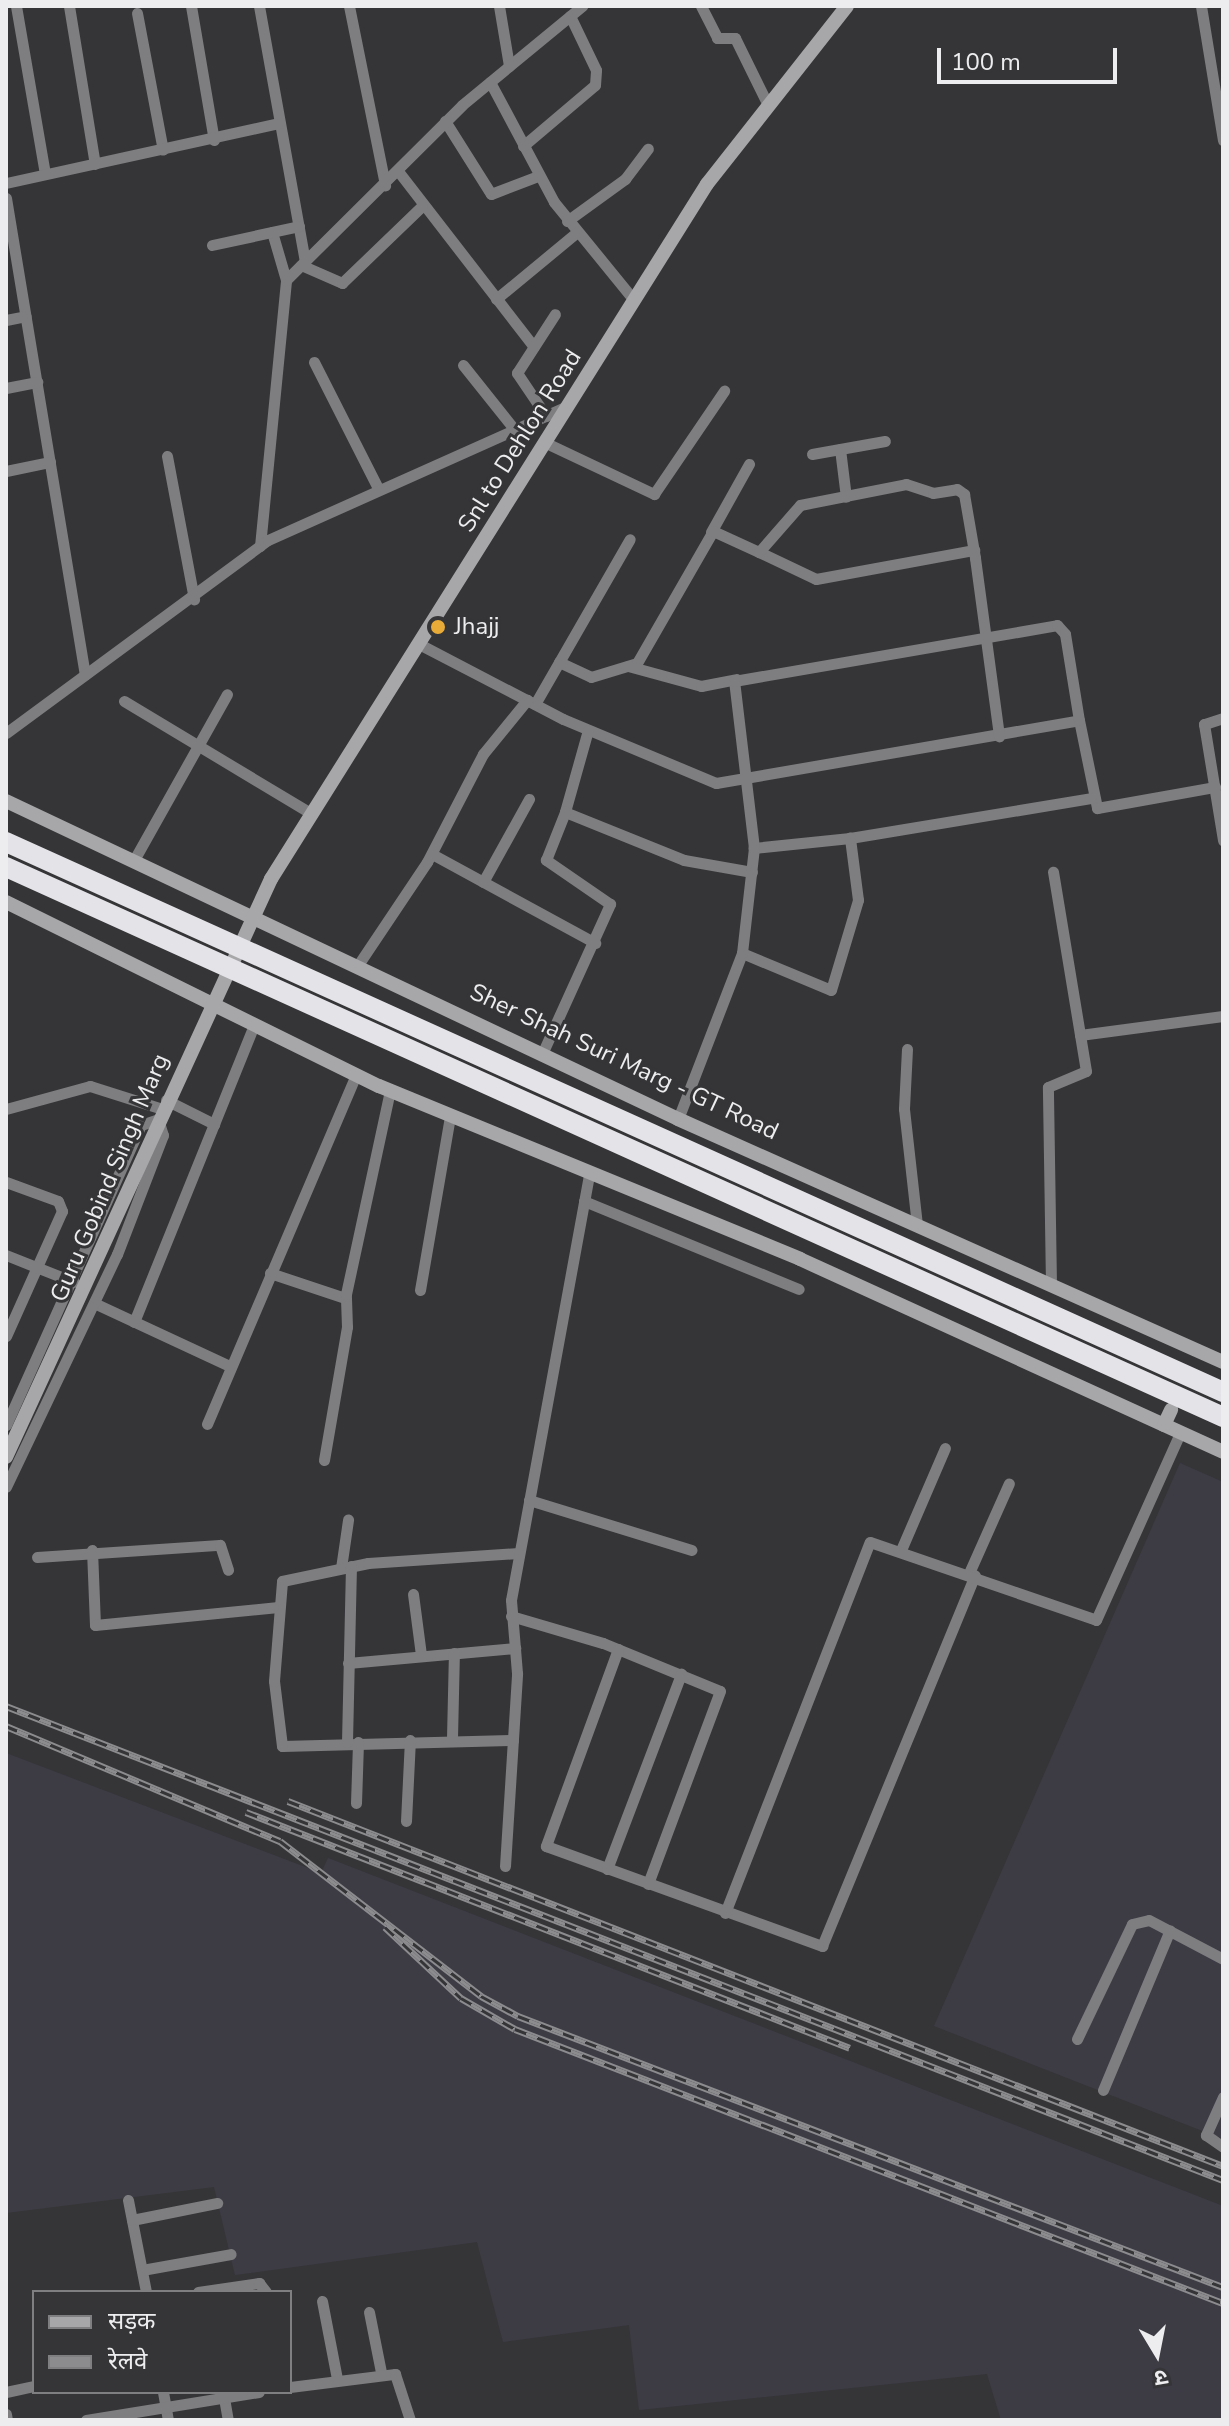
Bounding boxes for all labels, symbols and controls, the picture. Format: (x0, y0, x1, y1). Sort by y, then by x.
scale bar (941, 32, 1121, 82)
text: 100 m (951, 46, 1021, 78)
street label: Snl to Dehlon Road (452, 344, 588, 538)
place label: Jhajj (454, 613, 499, 641)
marker: Jhajj (429, 618, 447, 636)
street label: Sher Shah Suri Marg - GT Road (465, 978, 783, 1146)
street label: Guru Gobind Singh Marg (45, 1050, 175, 1306)
legend (32, 2290, 292, 2394)
text: सड़क (108, 2305, 156, 2337)
north arrow (1117, 2314, 1197, 2394)
text: रेलवे (108, 2345, 147, 2377)
text: उ (1152, 2362, 1170, 2394)

